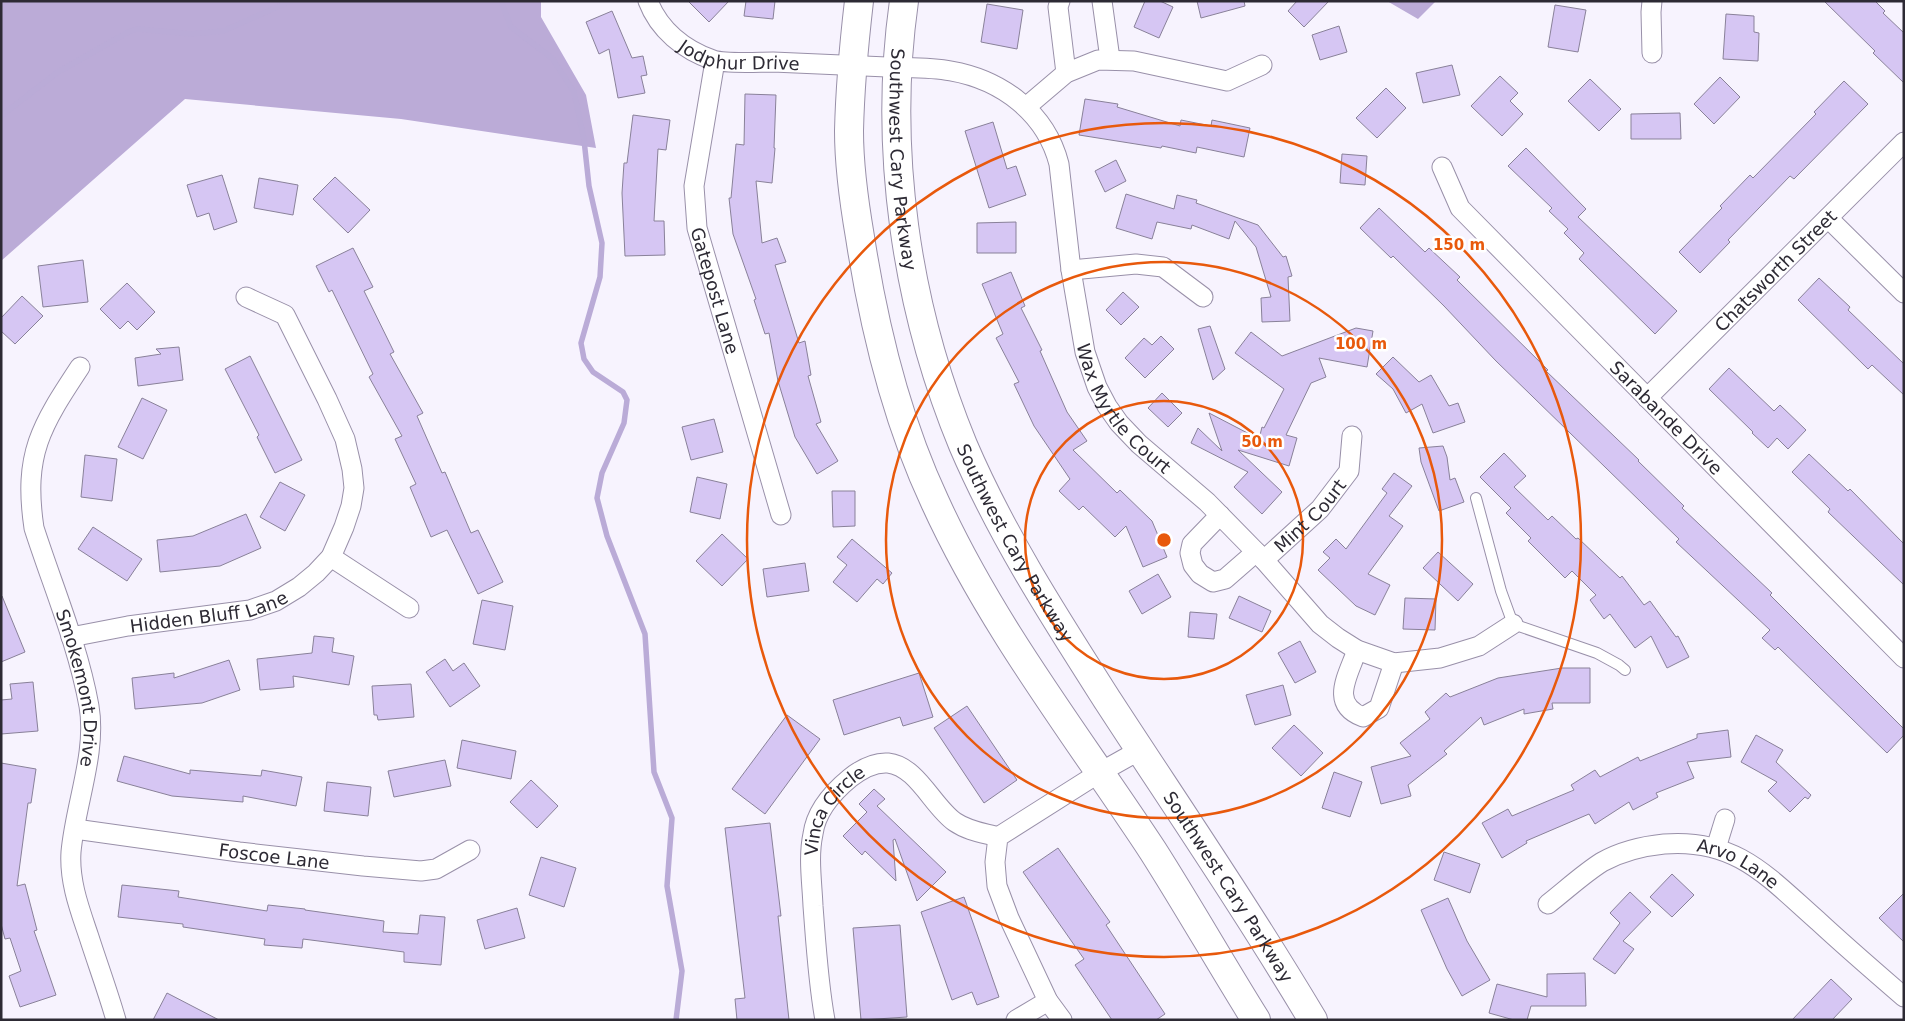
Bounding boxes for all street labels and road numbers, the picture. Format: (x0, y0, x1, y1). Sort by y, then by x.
street label: Jodphur Drive (674, 34, 800, 74)
street label: Southwest Cary Parkway (886, 47, 922, 272)
street label: Chatsworth Street (1710, 205, 1841, 335)
street label: Gatepost Lane (687, 225, 744, 356)
street label: Wax Myrtle Court (1073, 342, 1176, 477)
street label: Sarabande Drive (1606, 356, 1727, 479)
street label: Southwest Cary Parkway (953, 440, 1078, 646)
street label: Mint Court (1269, 475, 1350, 556)
street label: Hidden Bluff Lane (128, 586, 291, 636)
street label: Smokemont Drive (52, 606, 101, 769)
street label: Vinca Circle (800, 761, 868, 856)
street label: Southwest Cary Parkway (1160, 787, 1298, 986)
street label: Arvo Lane (1695, 834, 1784, 893)
street label: Foscoe Lane (217, 839, 331, 873)

